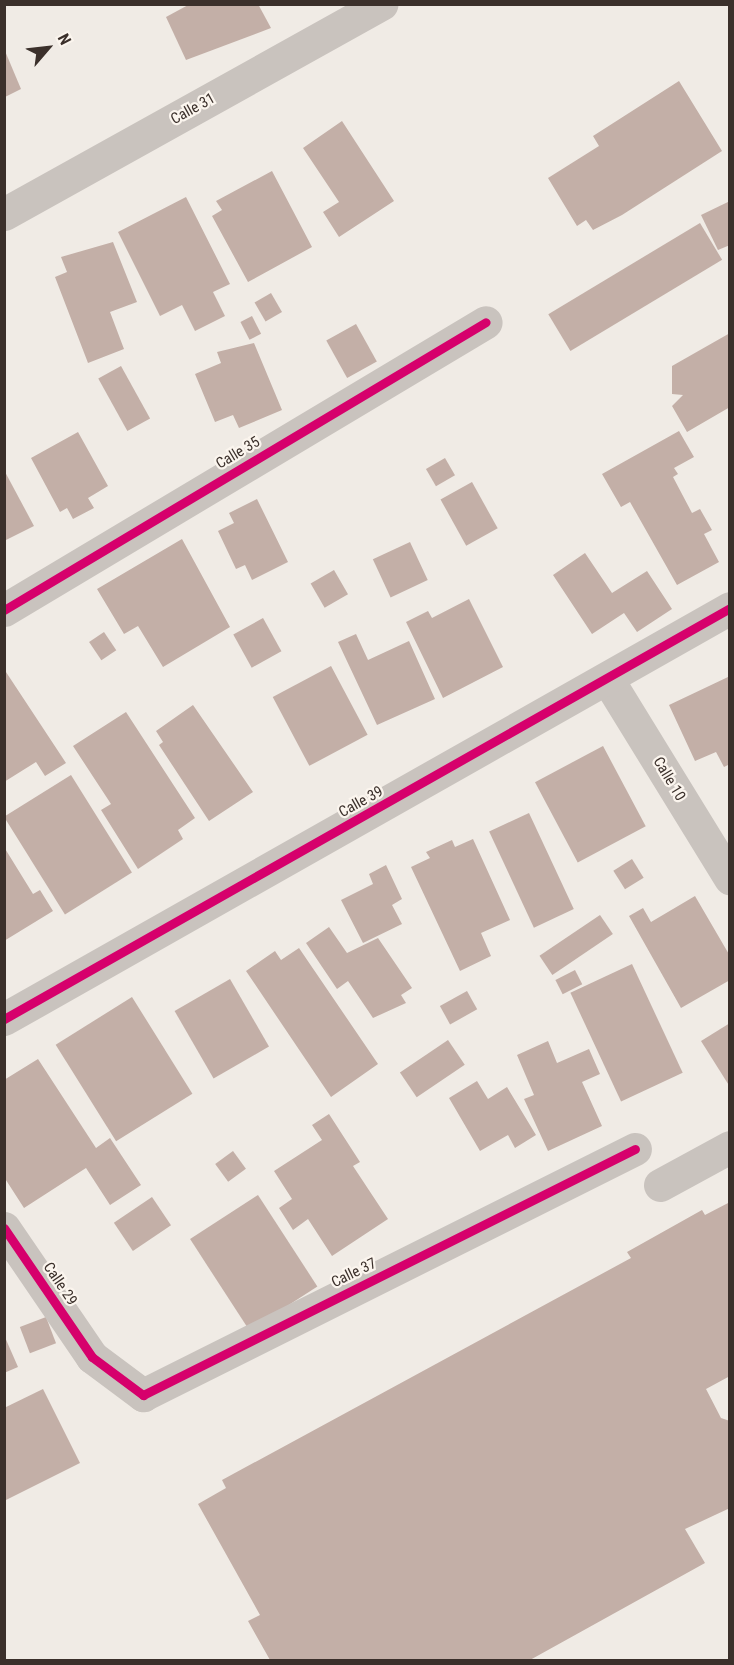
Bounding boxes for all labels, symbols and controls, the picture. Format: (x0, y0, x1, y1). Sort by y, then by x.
north arrow (18, 18, 78, 78)
text: N (54, 31, 75, 48)
street label: Calle 31 (168, 90, 218, 128)
street label: Calle 35 (213, 433, 263, 473)
street label: Calle 10 (649, 754, 689, 804)
street label: Calle 39 (336, 783, 386, 821)
street label: Calle 37 (329, 1254, 379, 1292)
street label: Calle 29 (39, 1259, 81, 1309)

